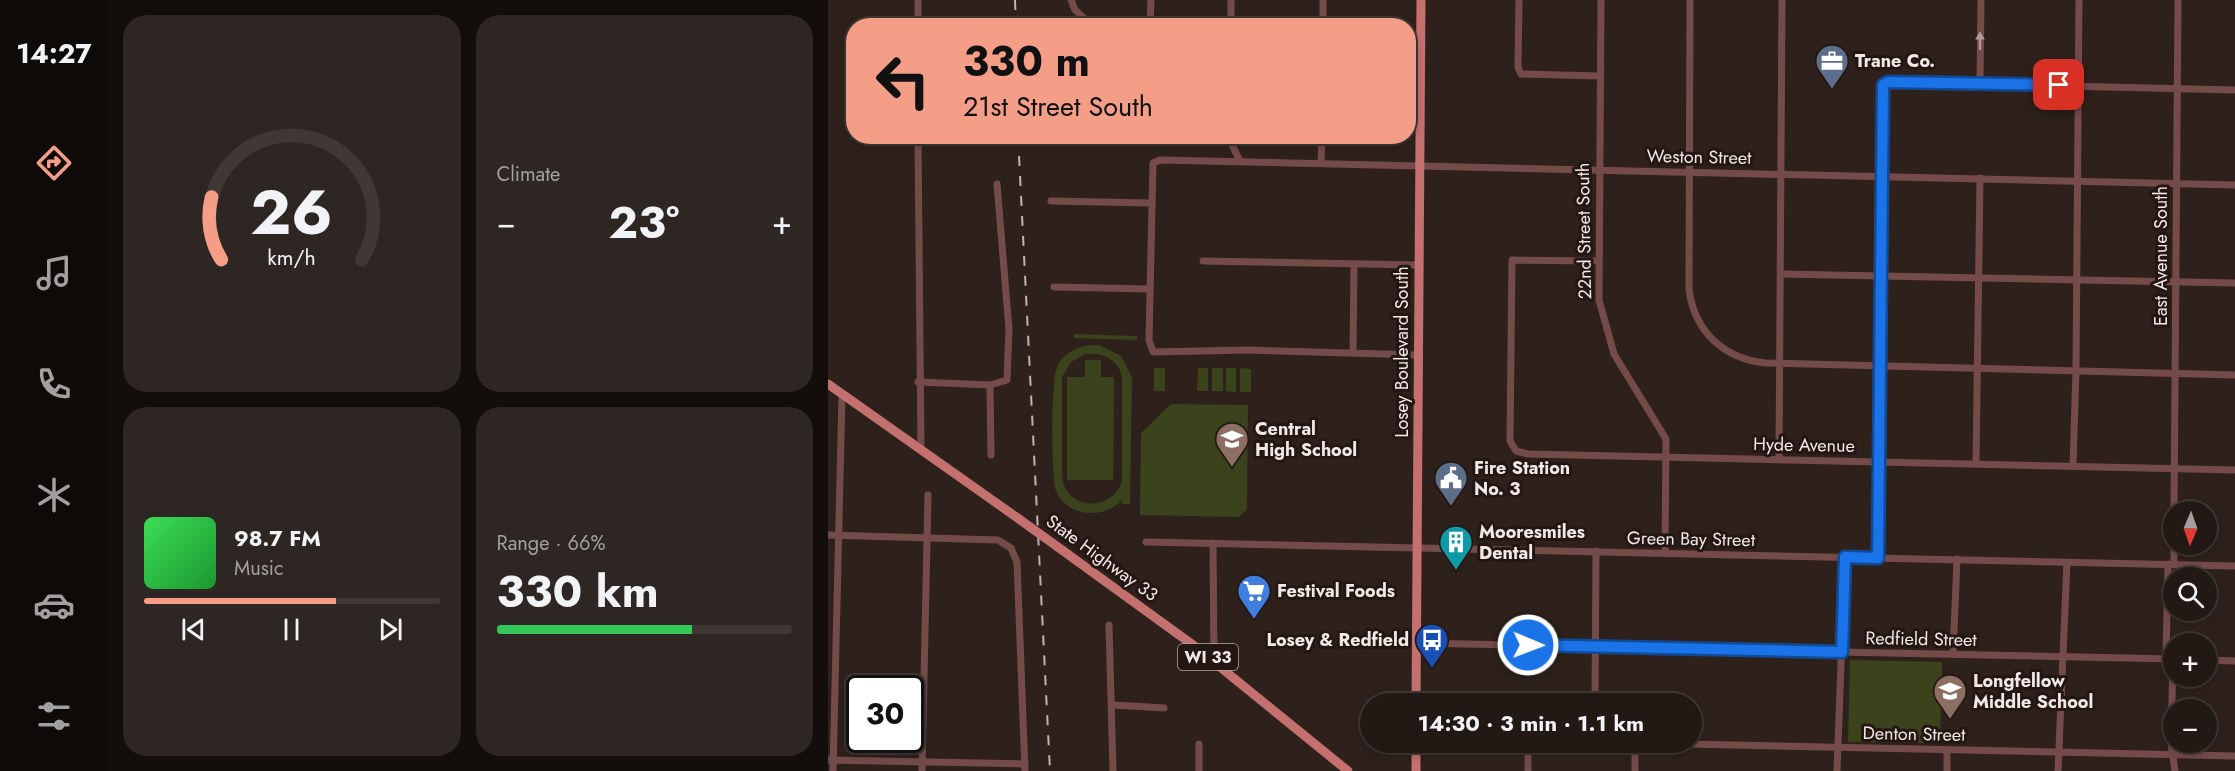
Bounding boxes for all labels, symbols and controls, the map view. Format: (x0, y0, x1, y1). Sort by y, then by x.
text: 330 m (963, 31, 1090, 92)
one-way arrow (1975, 32, 1985, 51)
text: 14:27 (16, 34, 92, 73)
icon: left (864, 42, 942, 120)
office icon: Trane Co. (1814, 43, 1850, 90)
place label: Trane Co. (1855, 48, 1935, 74)
pin (2033, 59, 2084, 110)
icon: arrive (2042, 68, 2075, 101)
text: 21st Street South (963, 87, 1153, 126)
icon: directions (33, 142, 75, 184)
street label: Weston Street (1646, 143, 1752, 171)
text: Climate (497, 160, 560, 189)
street label: 22nd Street South (1570, 162, 1598, 300)
text: 26 (250, 167, 333, 257)
street label: East Avenue South (2148, 186, 2174, 326)
text: 23° (608, 190, 679, 255)
text: − (497, 199, 516, 246)
text: + (772, 199, 792, 246)
text: km/h (268, 243, 316, 274)
icon: music (33, 252, 75, 294)
street label: Losey Boulevard South (1389, 266, 1415, 438)
icon: phone (33, 363, 75, 405)
place label: Central High School (1255, 416, 1357, 463)
school or university icon: Central High School (1214, 421, 1250, 468)
street label: Hyde Avenue (1753, 431, 1855, 459)
place label: Fire Station No. 3 (1474, 455, 1570, 502)
public building icon: Fire Station No. 3 (1433, 460, 1469, 507)
icon: climate (33, 474, 75, 516)
north arrow (2163, 501, 2217, 555)
map controls (2163, 501, 2217, 753)
street label: State Highway 33 (1041, 508, 1163, 608)
place label: Mooresmiles Dental (1479, 519, 1585, 566)
text: 98.7 FM (234, 522, 321, 554)
building icon: Mooresmiles Dental (1438, 524, 1474, 571)
street label: Green Bay Street (1627, 525, 1756, 553)
text: Range · 66% (497, 529, 606, 558)
text: Music (234, 554, 284, 583)
text: 330 km (497, 559, 659, 624)
button: search (2163, 567, 2217, 621)
supermarket icon: Festival Foods (1236, 573, 1272, 620)
place label: Festival Foods (1277, 578, 1395, 604)
icon: car (33, 584, 75, 626)
icon: previous (177, 613, 210, 646)
icon: pause (275, 613, 308, 646)
icon: next (374, 613, 407, 646)
position arrow (1496, 613, 1560, 677)
bus stop icon: Losey & Redfield (1414, 622, 1450, 669)
street label: Redfield Street (1865, 625, 1978, 653)
place label: Losey & Redfield (1266, 627, 1409, 653)
button: + (2163, 633, 2217, 687)
road number: WI 33 (1178, 644, 1238, 670)
place label: Longfellow Middle School (1973, 668, 2093, 715)
school or university icon: Longfellow Middle School (1932, 673, 1968, 720)
speed limit sign: 30 (846, 675, 924, 753)
icon: filters (33, 695, 75, 737)
button: − (2163, 699, 2217, 753)
text: 14:30 · 3 min · 1.1 km (1418, 707, 1644, 739)
street label: Denton Street (1862, 720, 1966, 748)

